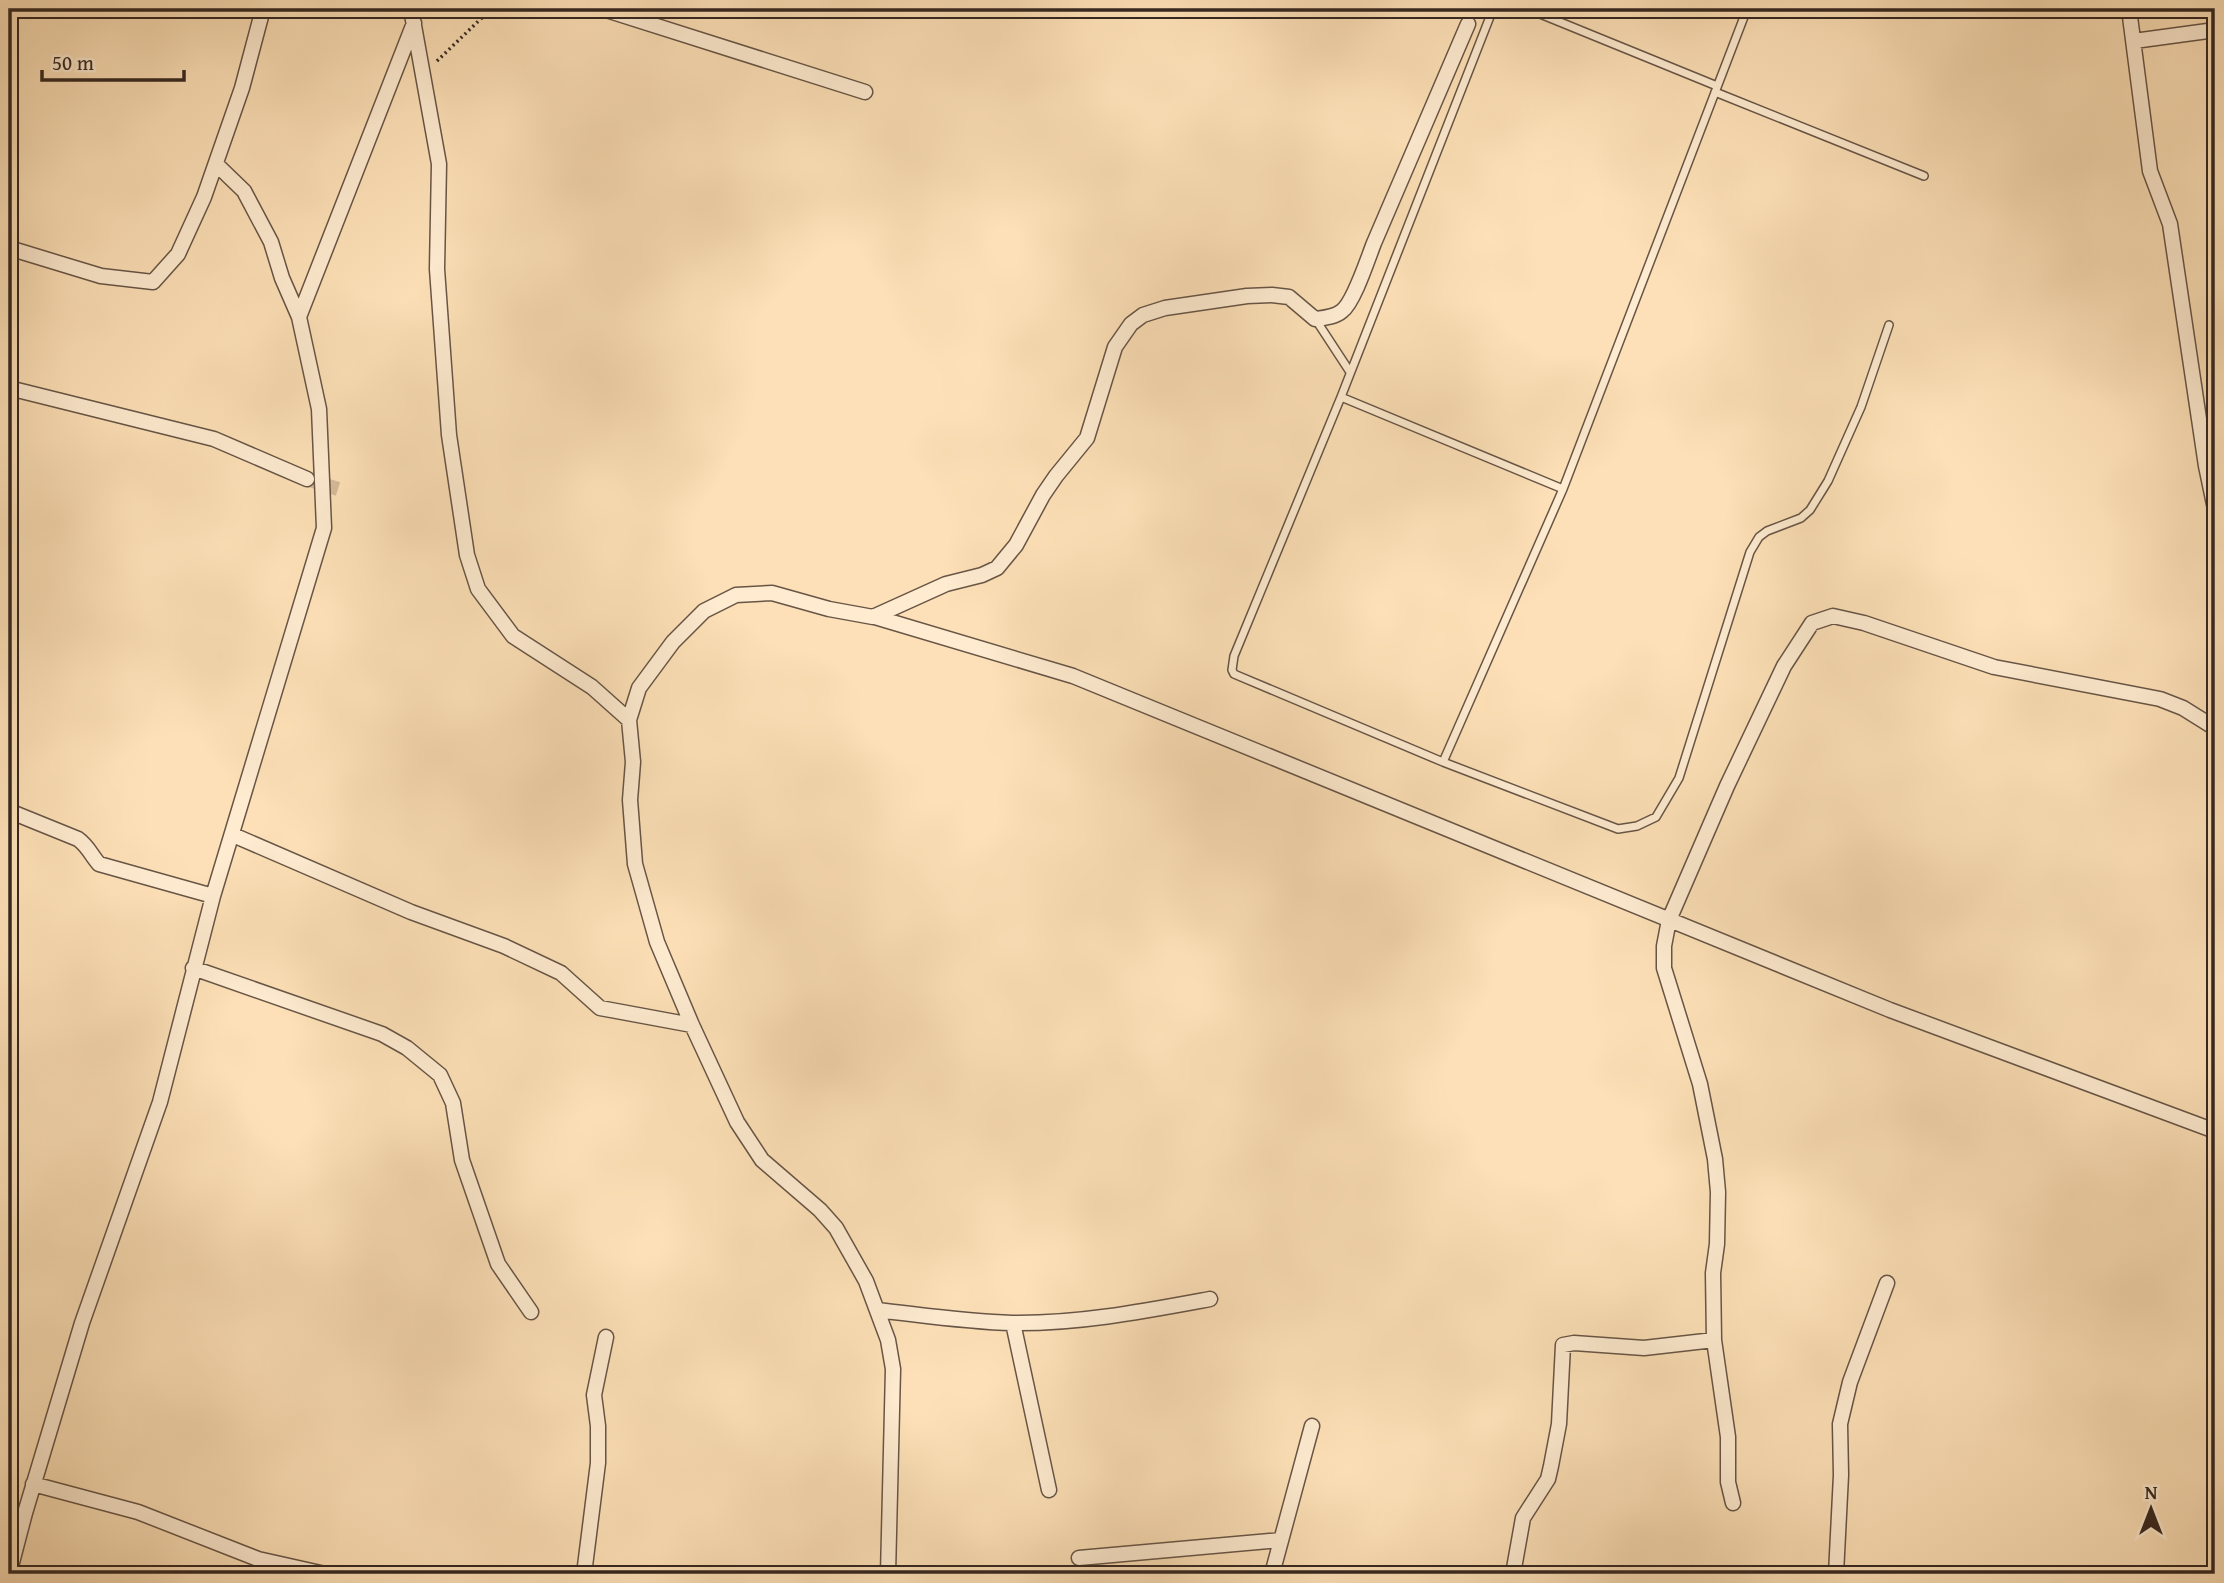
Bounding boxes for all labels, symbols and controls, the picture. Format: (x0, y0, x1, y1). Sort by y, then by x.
scale bar (42, 38, 184, 82)
text: 50 m (52, 47, 94, 78)
north arrow (2116, 1474, 2186, 1544)
text: N (2145, 1478, 2158, 1506)

